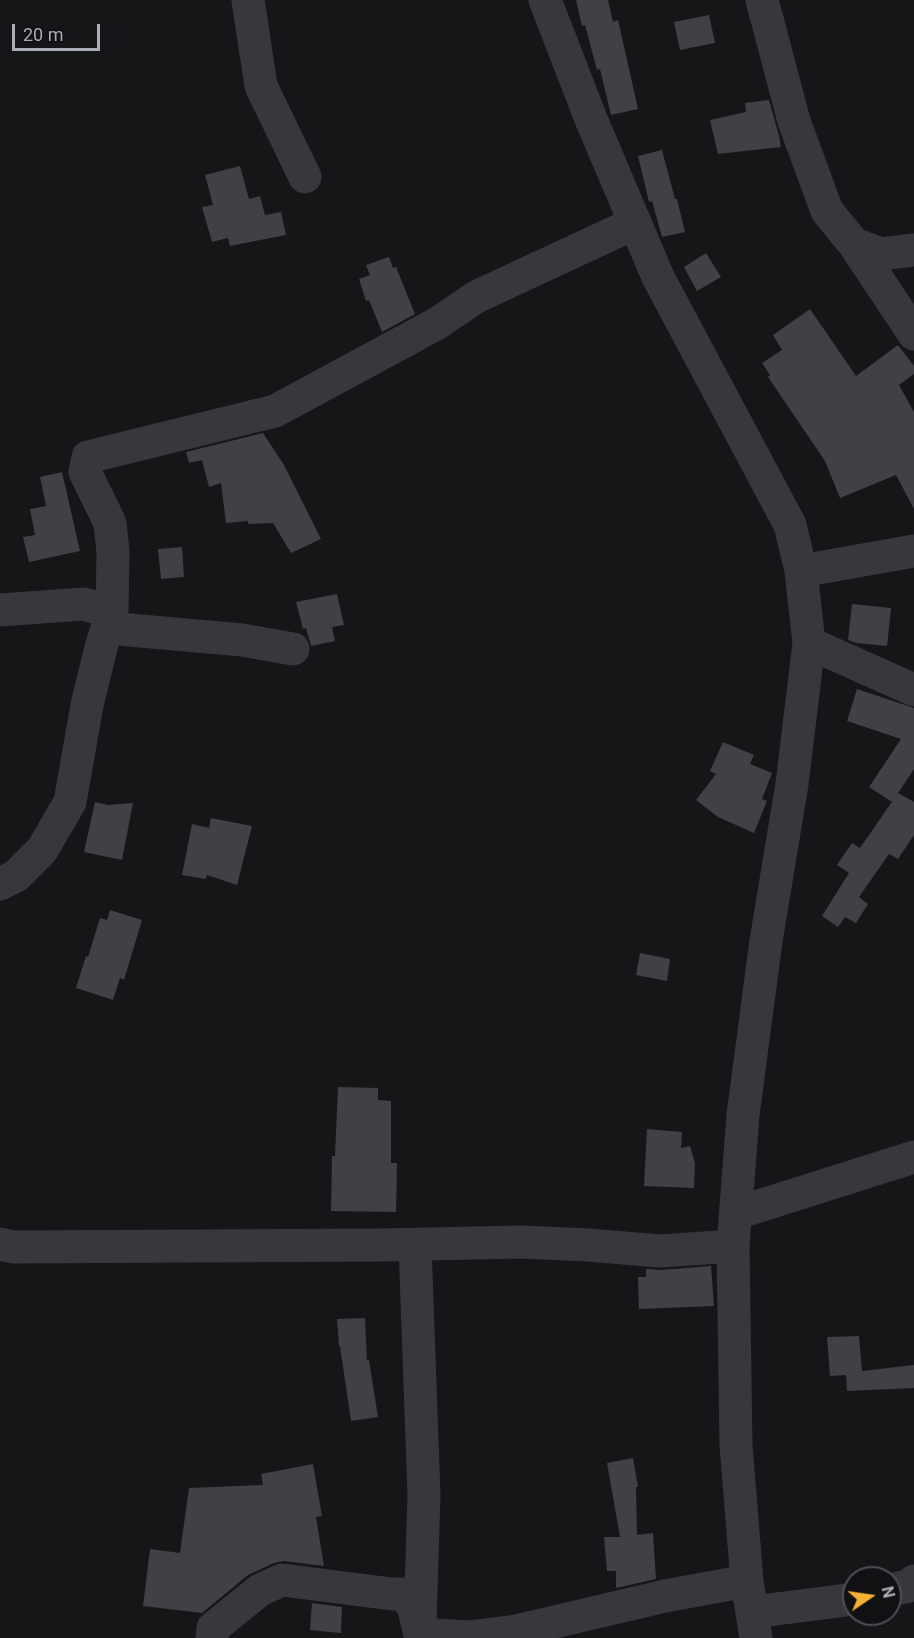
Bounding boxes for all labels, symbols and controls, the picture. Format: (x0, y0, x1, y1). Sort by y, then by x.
scale bar (15, 12, 104, 50)
text: 20 m (23, 24, 63, 45)
north arrow (842, 1566, 902, 1626)
text: N (878, 1585, 899, 1600)

